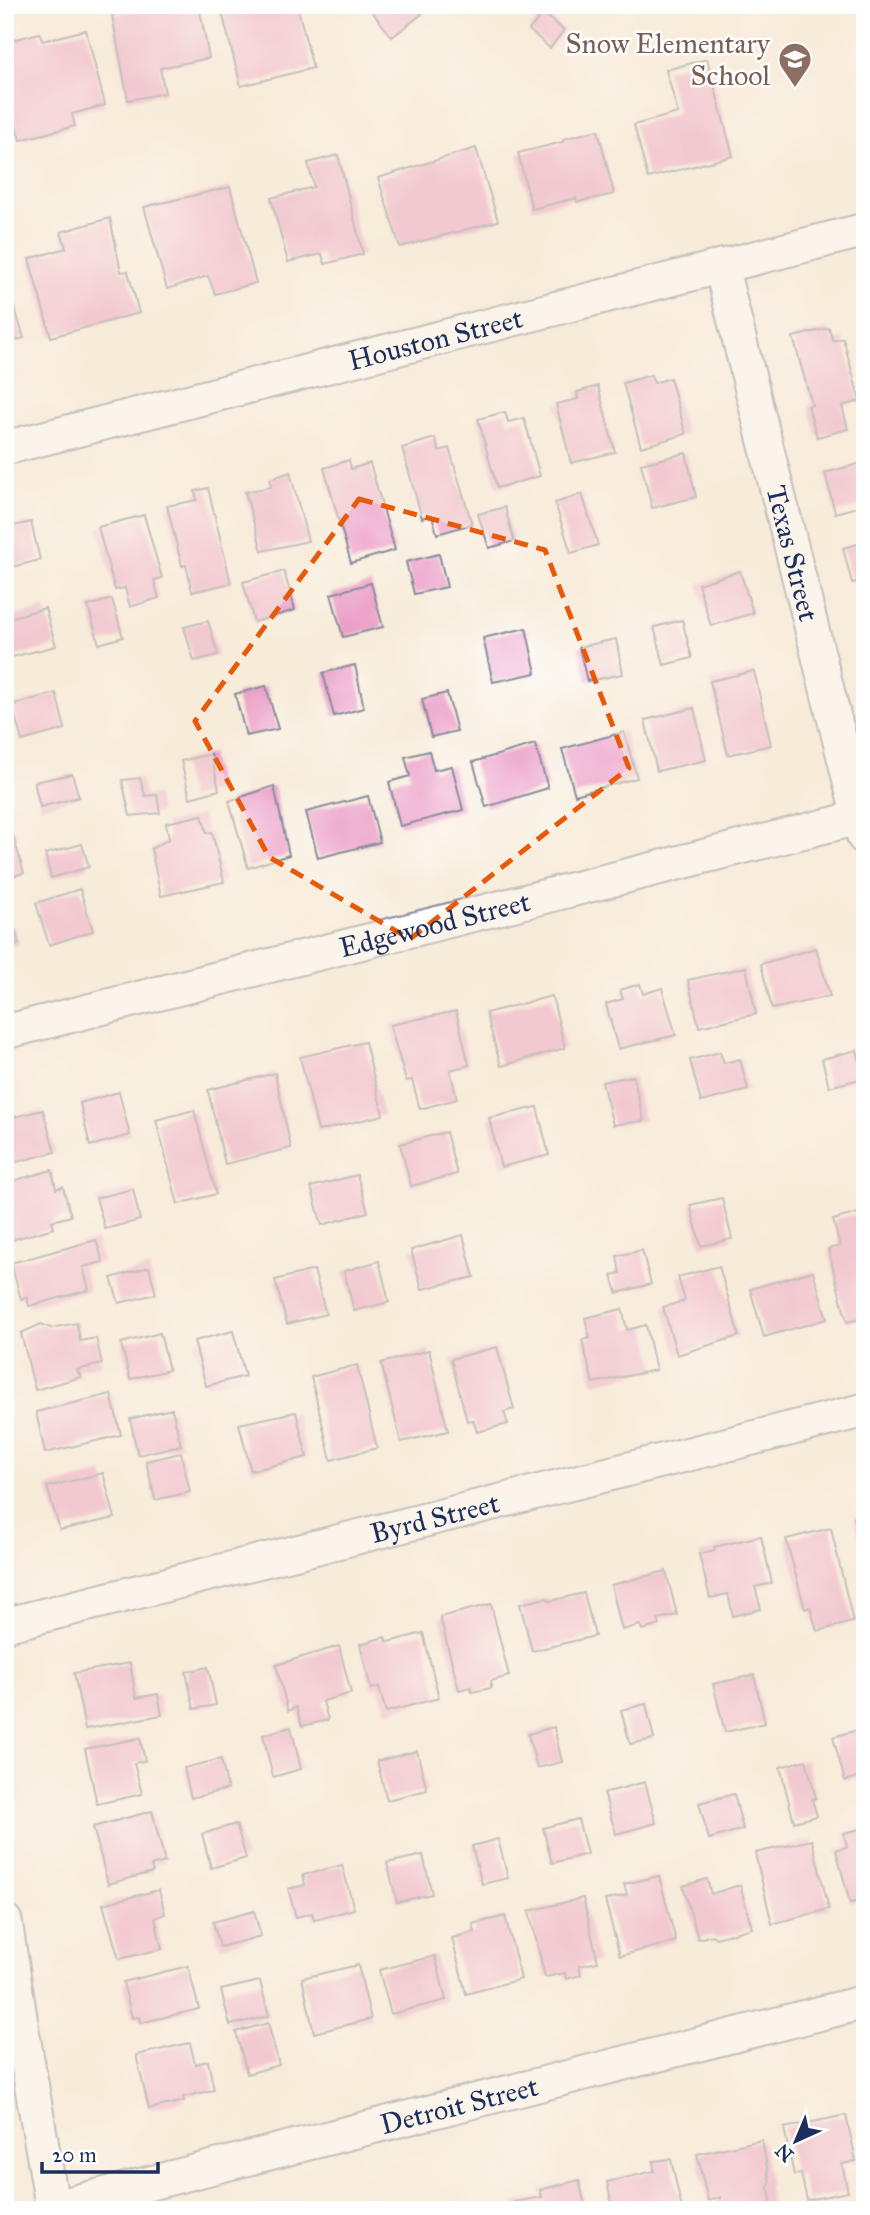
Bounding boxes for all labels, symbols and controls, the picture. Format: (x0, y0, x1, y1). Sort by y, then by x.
place label: Snow Elementary School (565, 26, 771, 93)
school or university icon: Snow Elementary School (776, 40, 814, 89)
street label: Houston Street (345, 300, 526, 378)
street label: Texas Street (759, 482, 827, 625)
street label: Edgewood Street (336, 883, 534, 965)
street label: Byrd Street (367, 1485, 503, 1550)
street label: Detroit Street (377, 2068, 542, 2142)
north arrow (762, 2106, 832, 2176)
scale bar (42, 2131, 158, 2175)
text: N (771, 2139, 798, 2167)
text: 20 m (52, 2142, 97, 2168)

